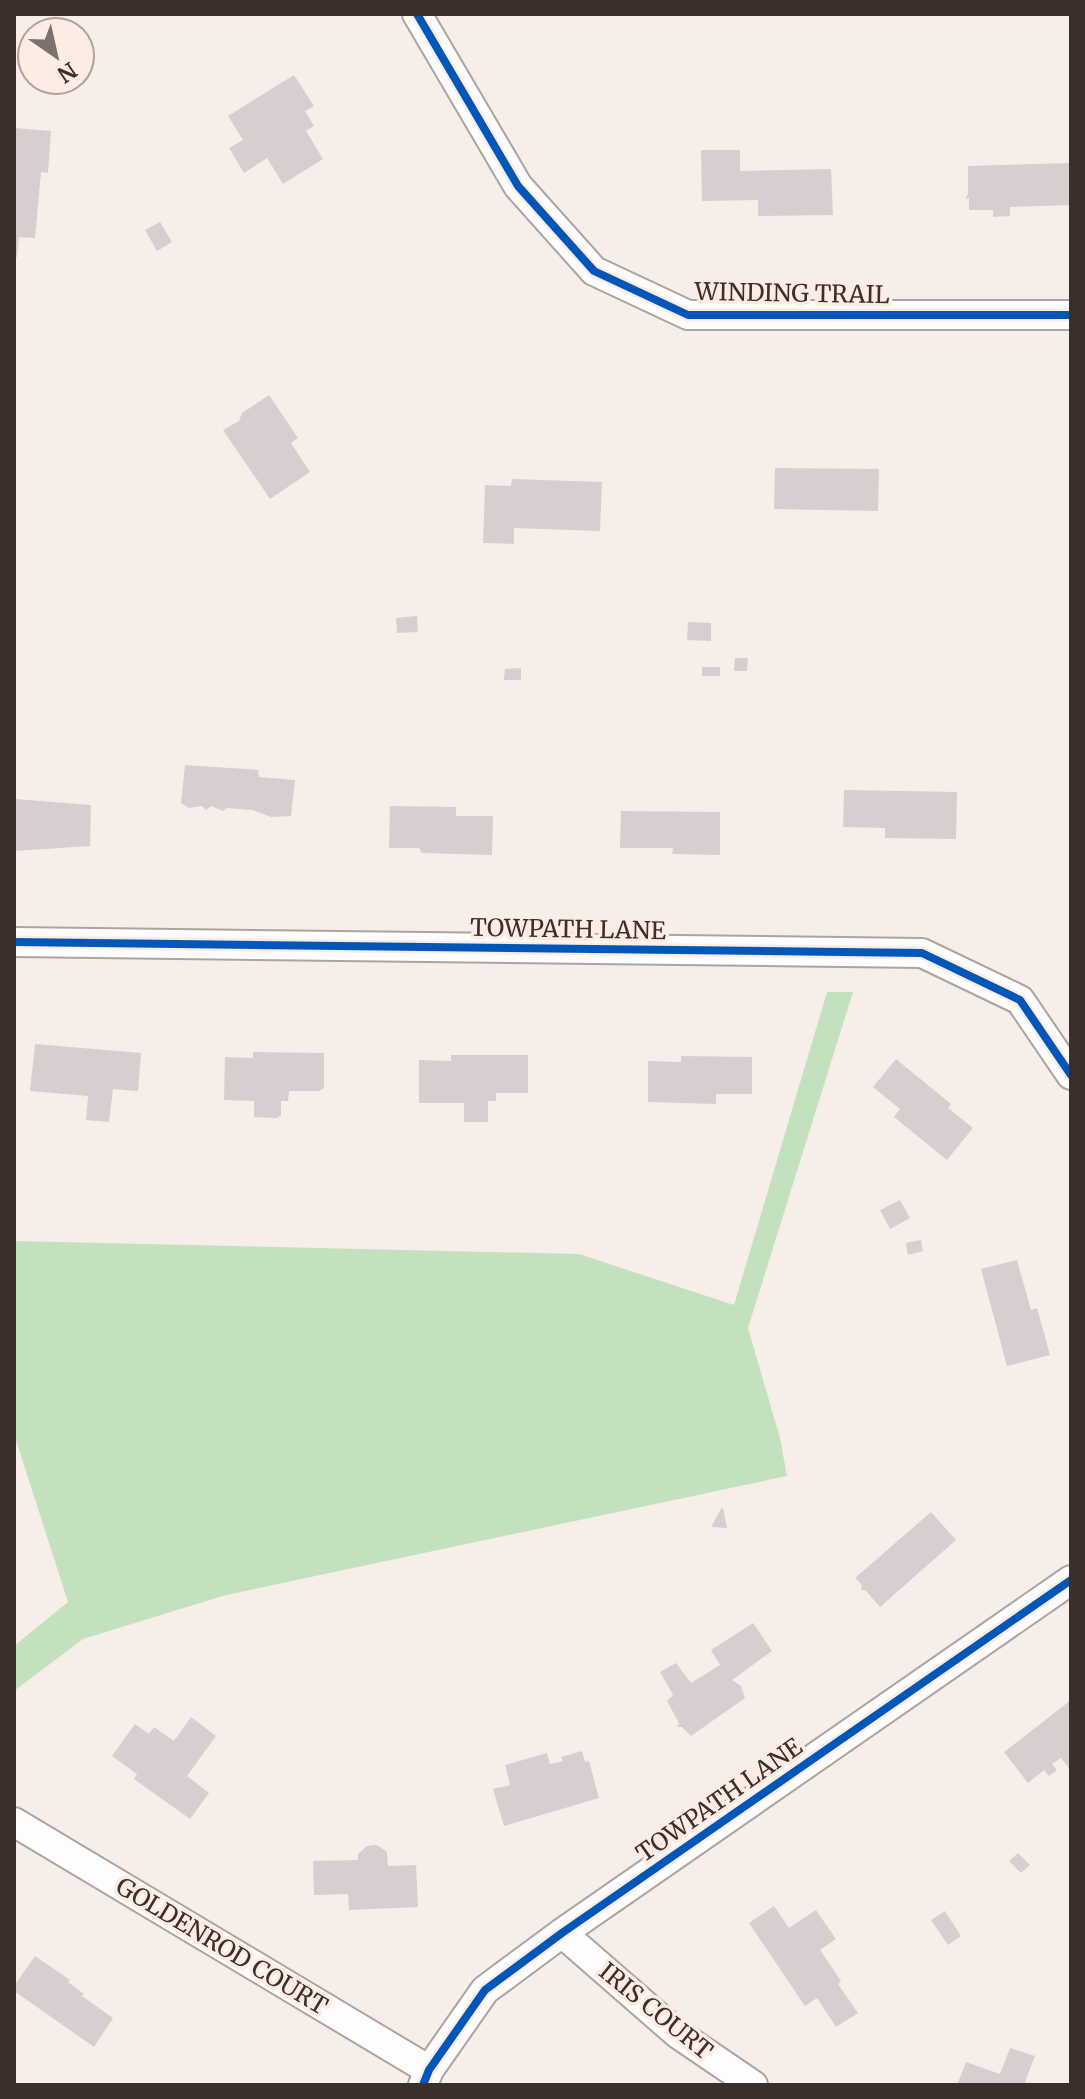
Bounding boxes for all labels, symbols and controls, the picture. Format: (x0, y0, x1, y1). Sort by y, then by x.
north arrow (16, 16, 96, 96)
text: N (52, 56, 82, 89)
street label: WINDING TRAIL (693, 276, 890, 310)
street label: TOWPATH LANE (470, 912, 667, 946)
street label: TOWPATH LANE (630, 1731, 809, 1869)
street label: GOLDENROD COURT (110, 1870, 334, 2022)
street label: IRIS COURT (593, 1956, 719, 2066)

